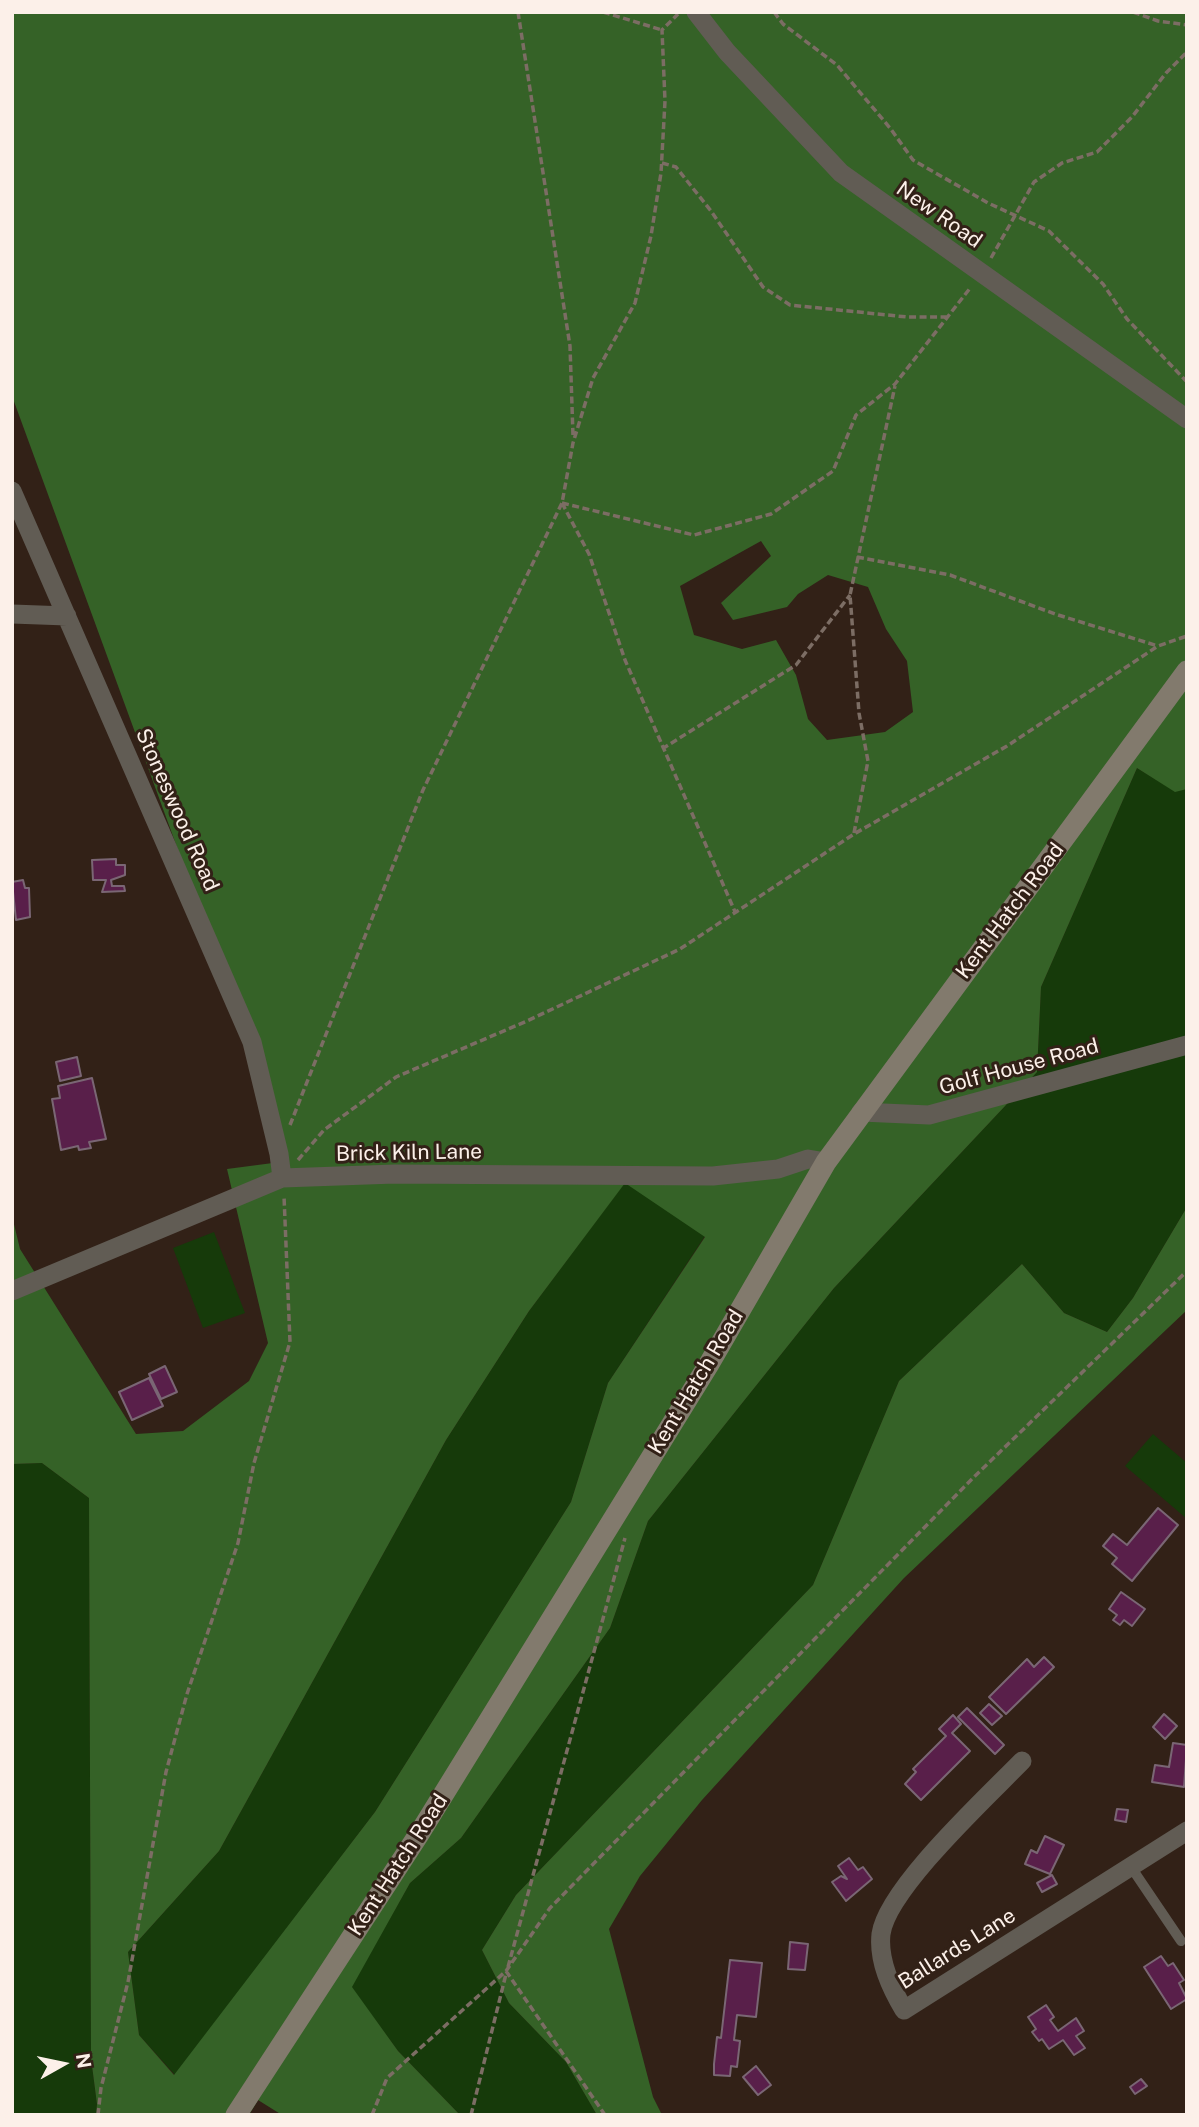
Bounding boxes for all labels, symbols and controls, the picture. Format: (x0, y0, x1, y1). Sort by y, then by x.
street label: New Road (891, 176, 987, 254)
street label: Stoneswood Road (130, 725, 224, 895)
street label: Kent Hatch Road (951, 838, 1069, 984)
street label: Golf House Road (937, 1034, 1101, 1100)
street label: Brick Kiln Lane (336, 1139, 482, 1167)
street label: Kent Hatch Road (643, 1305, 749, 1459)
street label: Kent Hatch Road (343, 1789, 453, 1941)
street label: Ballards Lane (894, 1903, 1020, 1995)
north arrow (28, 2029, 98, 2099)
text: N (72, 2052, 96, 2070)

